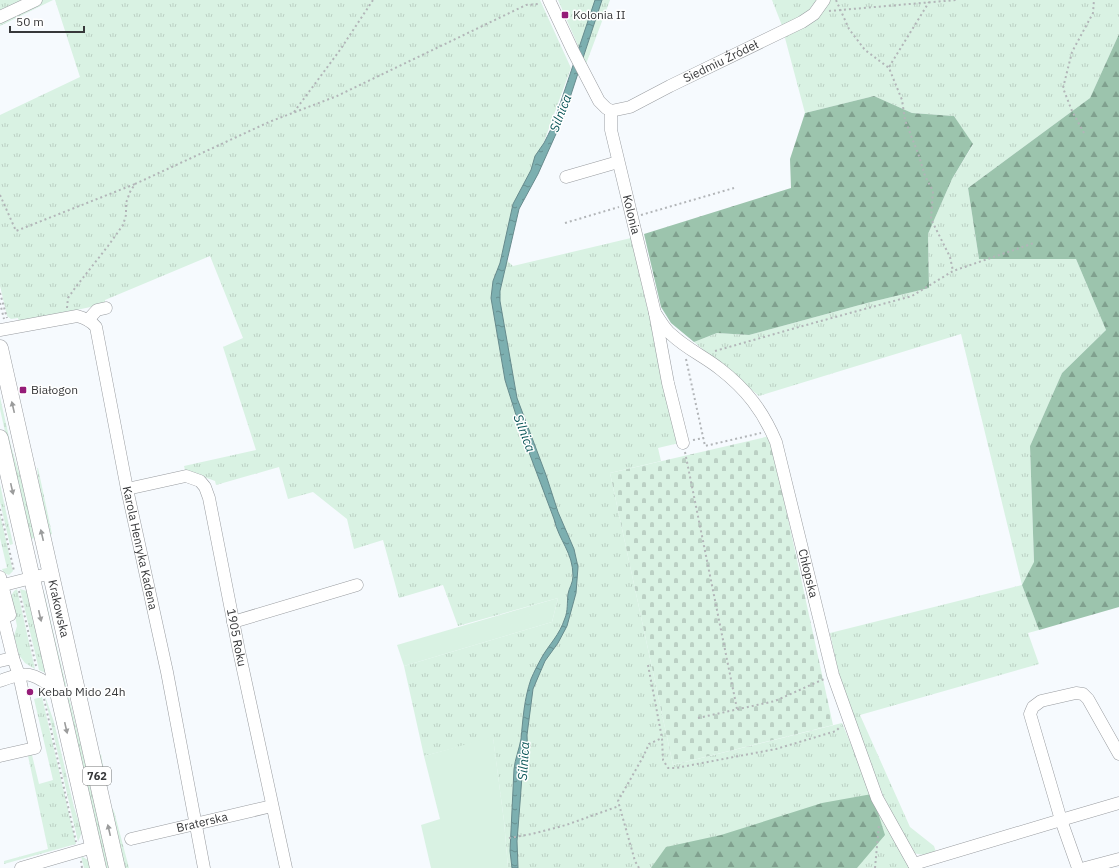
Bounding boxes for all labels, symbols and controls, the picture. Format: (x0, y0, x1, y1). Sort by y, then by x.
place label: Kolonia II (573, 7, 626, 22)
scale bar (10, 8, 84, 34)
marker: Kolonia II (560, 10, 570, 20)
text: 50 m (16, 14, 44, 29)
street label: Siedmiu Źródeł (681, 36, 761, 86)
water label: Silnica (546, 92, 575, 134)
street label: Kolonia (620, 193, 644, 236)
place label: Białogon (31, 382, 78, 397)
marker: Białogon (18, 385, 28, 395)
one-way arrow (10, 401, 16, 413)
water label: Silnica (510, 412, 539, 454)
one-way arrow (9, 483, 15, 496)
street label: Karola Henryka Kadena (120, 485, 161, 612)
one-way arrow (39, 529, 45, 541)
street label: Chłopska (795, 547, 822, 600)
street label: Krakowska (45, 578, 73, 639)
street label: 1905 Roku (224, 607, 250, 668)
one-way arrow (38, 609, 44, 622)
place label: Kebab Mido 24h (38, 684, 126, 699)
marker: Kebab Mido 24h (25, 687, 35, 697)
one-way arrow (63, 722, 69, 734)
water label: Silnica (514, 741, 533, 781)
road number: 762 (83, 767, 111, 785)
street label: Braterska (175, 808, 230, 835)
one-way arrow (105, 824, 111, 836)

